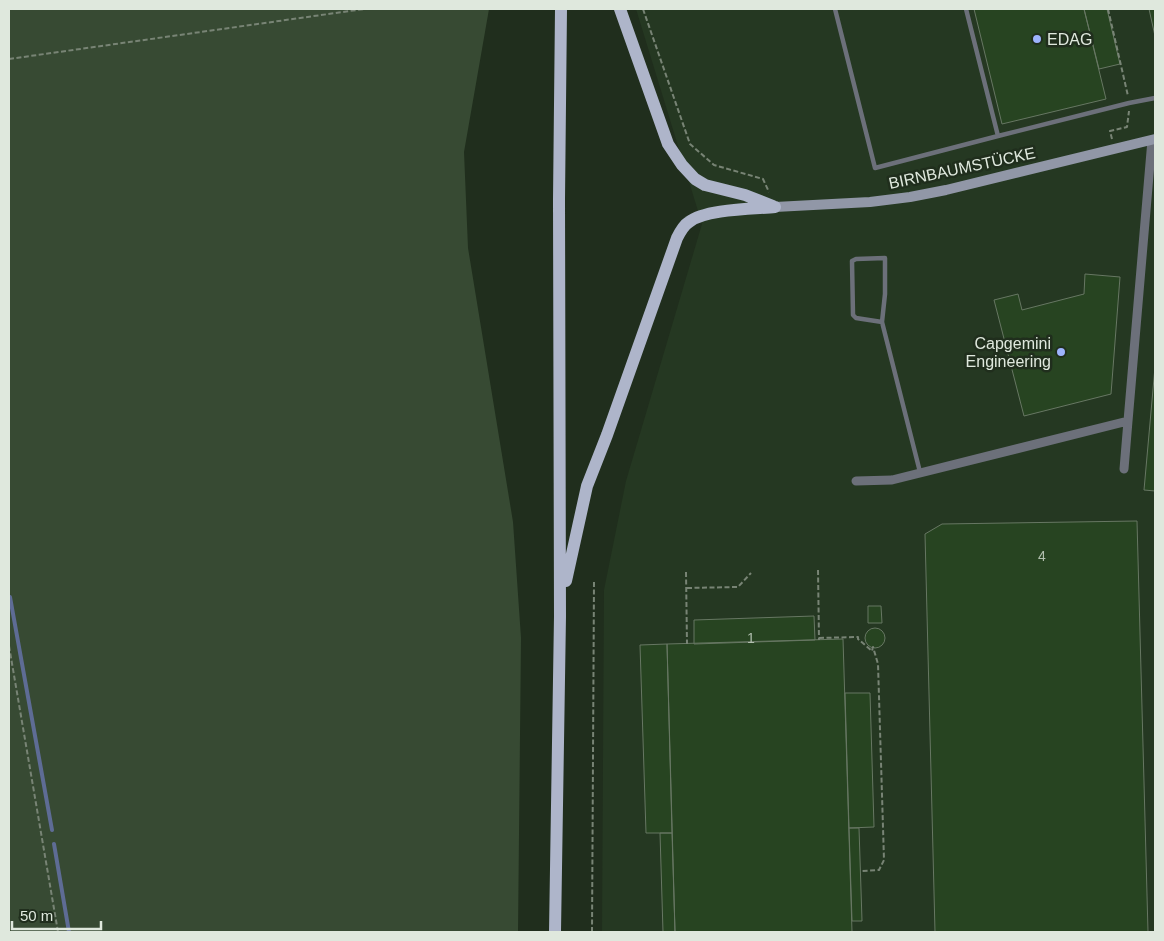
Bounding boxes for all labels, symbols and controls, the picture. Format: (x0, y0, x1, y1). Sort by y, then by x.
place label: EDAG (1047, 31, 1092, 48)
marker: EDAG (1031, 33, 1043, 45)
street label: BIRNBAUMSTÜCKE (887, 144, 1037, 192)
place label: Capgemini Engineering (966, 335, 1051, 370)
marker: Capgemini Engineering (1055, 346, 1067, 358)
house number: 4 (1038, 548, 1046, 564)
house number: 1 (747, 630, 755, 646)
scale bar (12, 898, 101, 930)
text: 50 m (20, 907, 53, 924)

